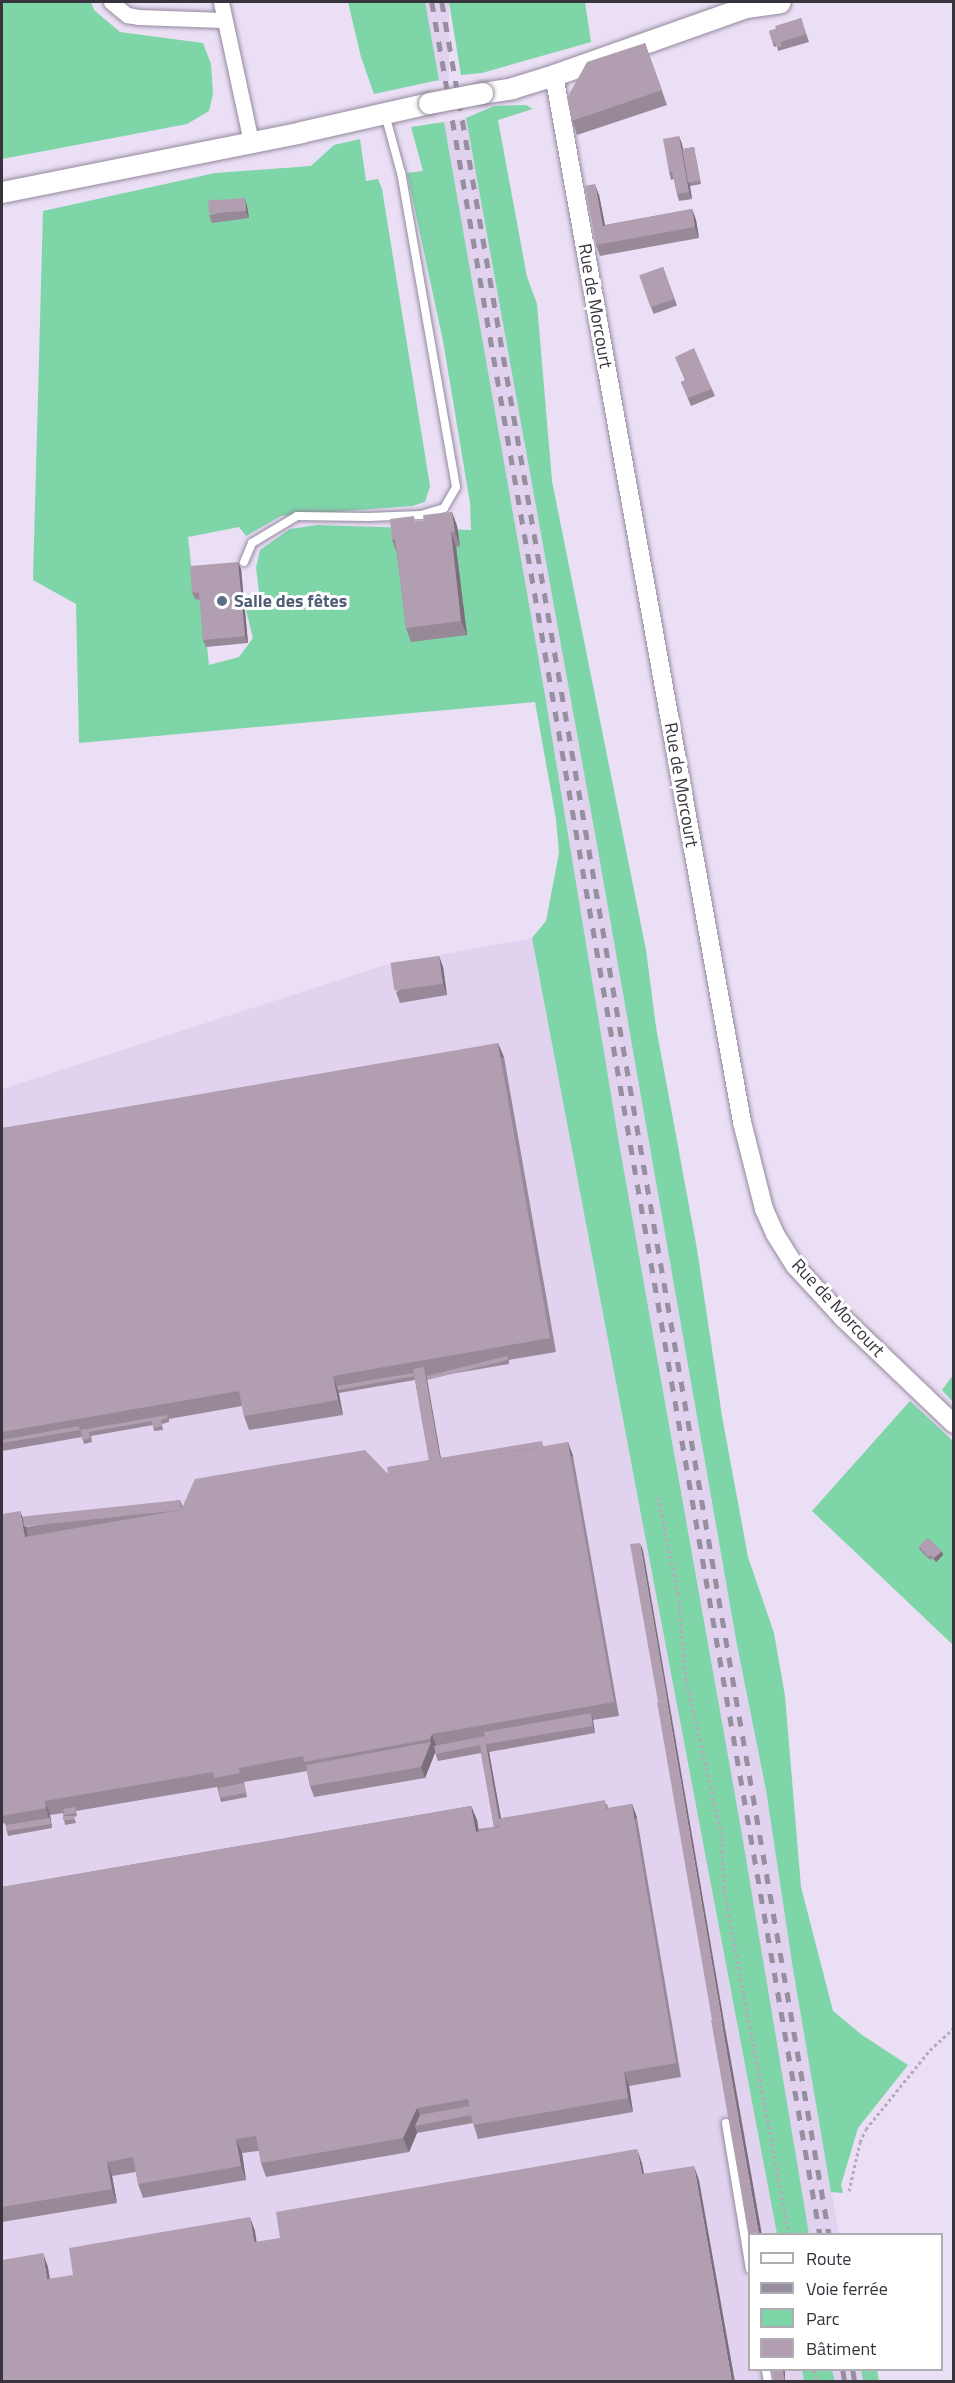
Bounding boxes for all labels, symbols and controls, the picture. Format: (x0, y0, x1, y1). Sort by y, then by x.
street label: Rue de Morcourt (573, 242, 617, 370)
place label: Salle des fêtes (234, 590, 347, 612)
marker: Salle des fêtes (215, 594, 229, 608)
street label: Rue de Morcourt (659, 721, 703, 849)
street label: Rue de Morcourt (787, 1255, 889, 1361)
legend (748, 2233, 943, 2371)
text: Route (806, 2245, 851, 2272)
text: Voie ferrée (806, 2275, 888, 2302)
text: Parc (806, 2305, 840, 2332)
text: Bâtiment (806, 2335, 876, 2362)

